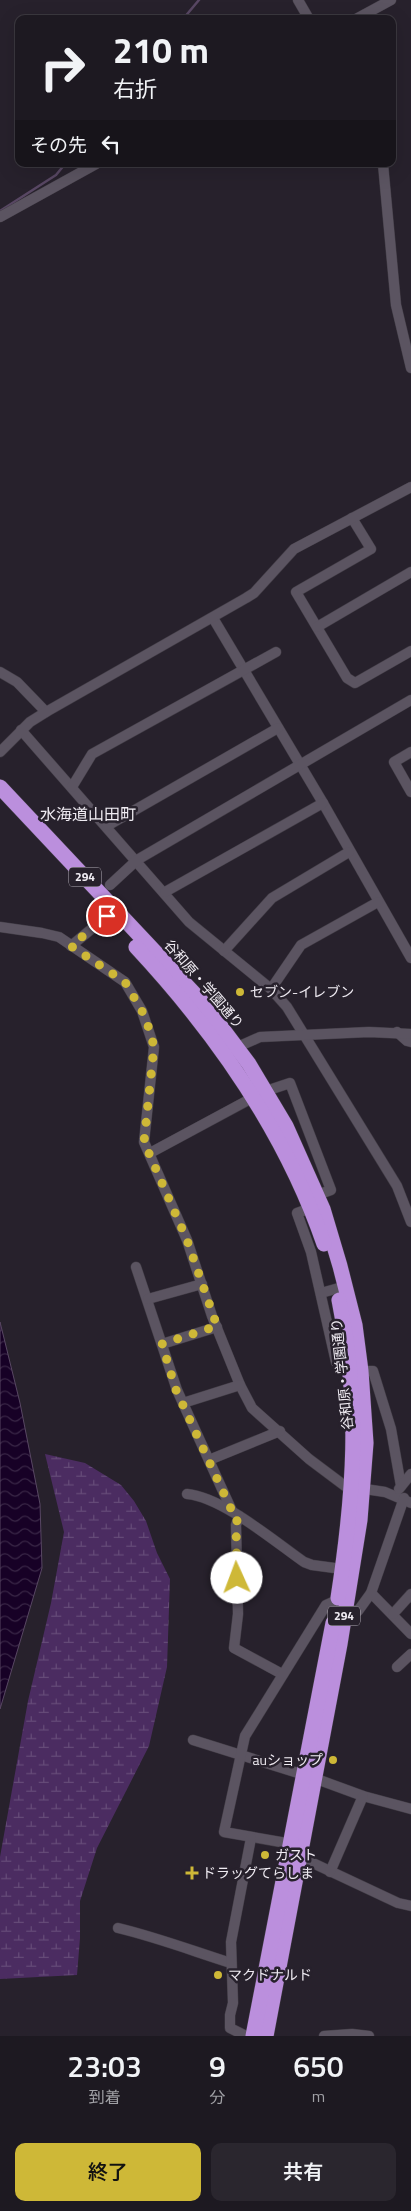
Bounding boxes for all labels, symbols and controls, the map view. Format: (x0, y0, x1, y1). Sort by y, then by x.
text: 210 m (113, 23, 209, 77)
icon: right (30, 35, 95, 100)
text: 右折 (113, 72, 157, 106)
text: その先 (30, 130, 87, 159)
icon: left (97, 130, 125, 158)
district label: 水海道山田町 (40, 802, 136, 826)
road number: 294 (69, 868, 101, 886)
pin (86, 895, 128, 937)
icon: arrive (93, 902, 121, 930)
street label: 谷和原・学園通り (160, 935, 249, 1033)
place label: セブン-イレブン (250, 981, 354, 1002)
marker: セブン-イレブン (234, 986, 246, 998)
street label: 谷和原・学園通り (325, 1317, 358, 1431)
position arrow (210, 1551, 262, 1603)
road number: 294 (328, 1606, 360, 1625)
place label: auショップ (253, 1749, 323, 1770)
marker: auショップ (327, 1754, 339, 1766)
place label: ガスト (275, 1844, 317, 1865)
marker: ガスト (259, 1849, 271, 1861)
place label: ドラッグてらしま (202, 1862, 314, 1883)
marker: ドラッグてらしま (186, 1867, 198, 1879)
place label: マクドナルド (228, 1964, 312, 1985)
marker: マクドナルド (212, 1969, 224, 1981)
text: 23:03 (67, 2043, 142, 2089)
text: 9 (209, 2043, 226, 2089)
text: 650 (293, 2043, 344, 2089)
text: m (312, 2084, 325, 2108)
text: 到着 (89, 2085, 121, 2109)
text: 分 (209, 2085, 225, 2109)
button: 終了 (15, 2143, 201, 2201)
button: 共有 (211, 2143, 396, 2201)

